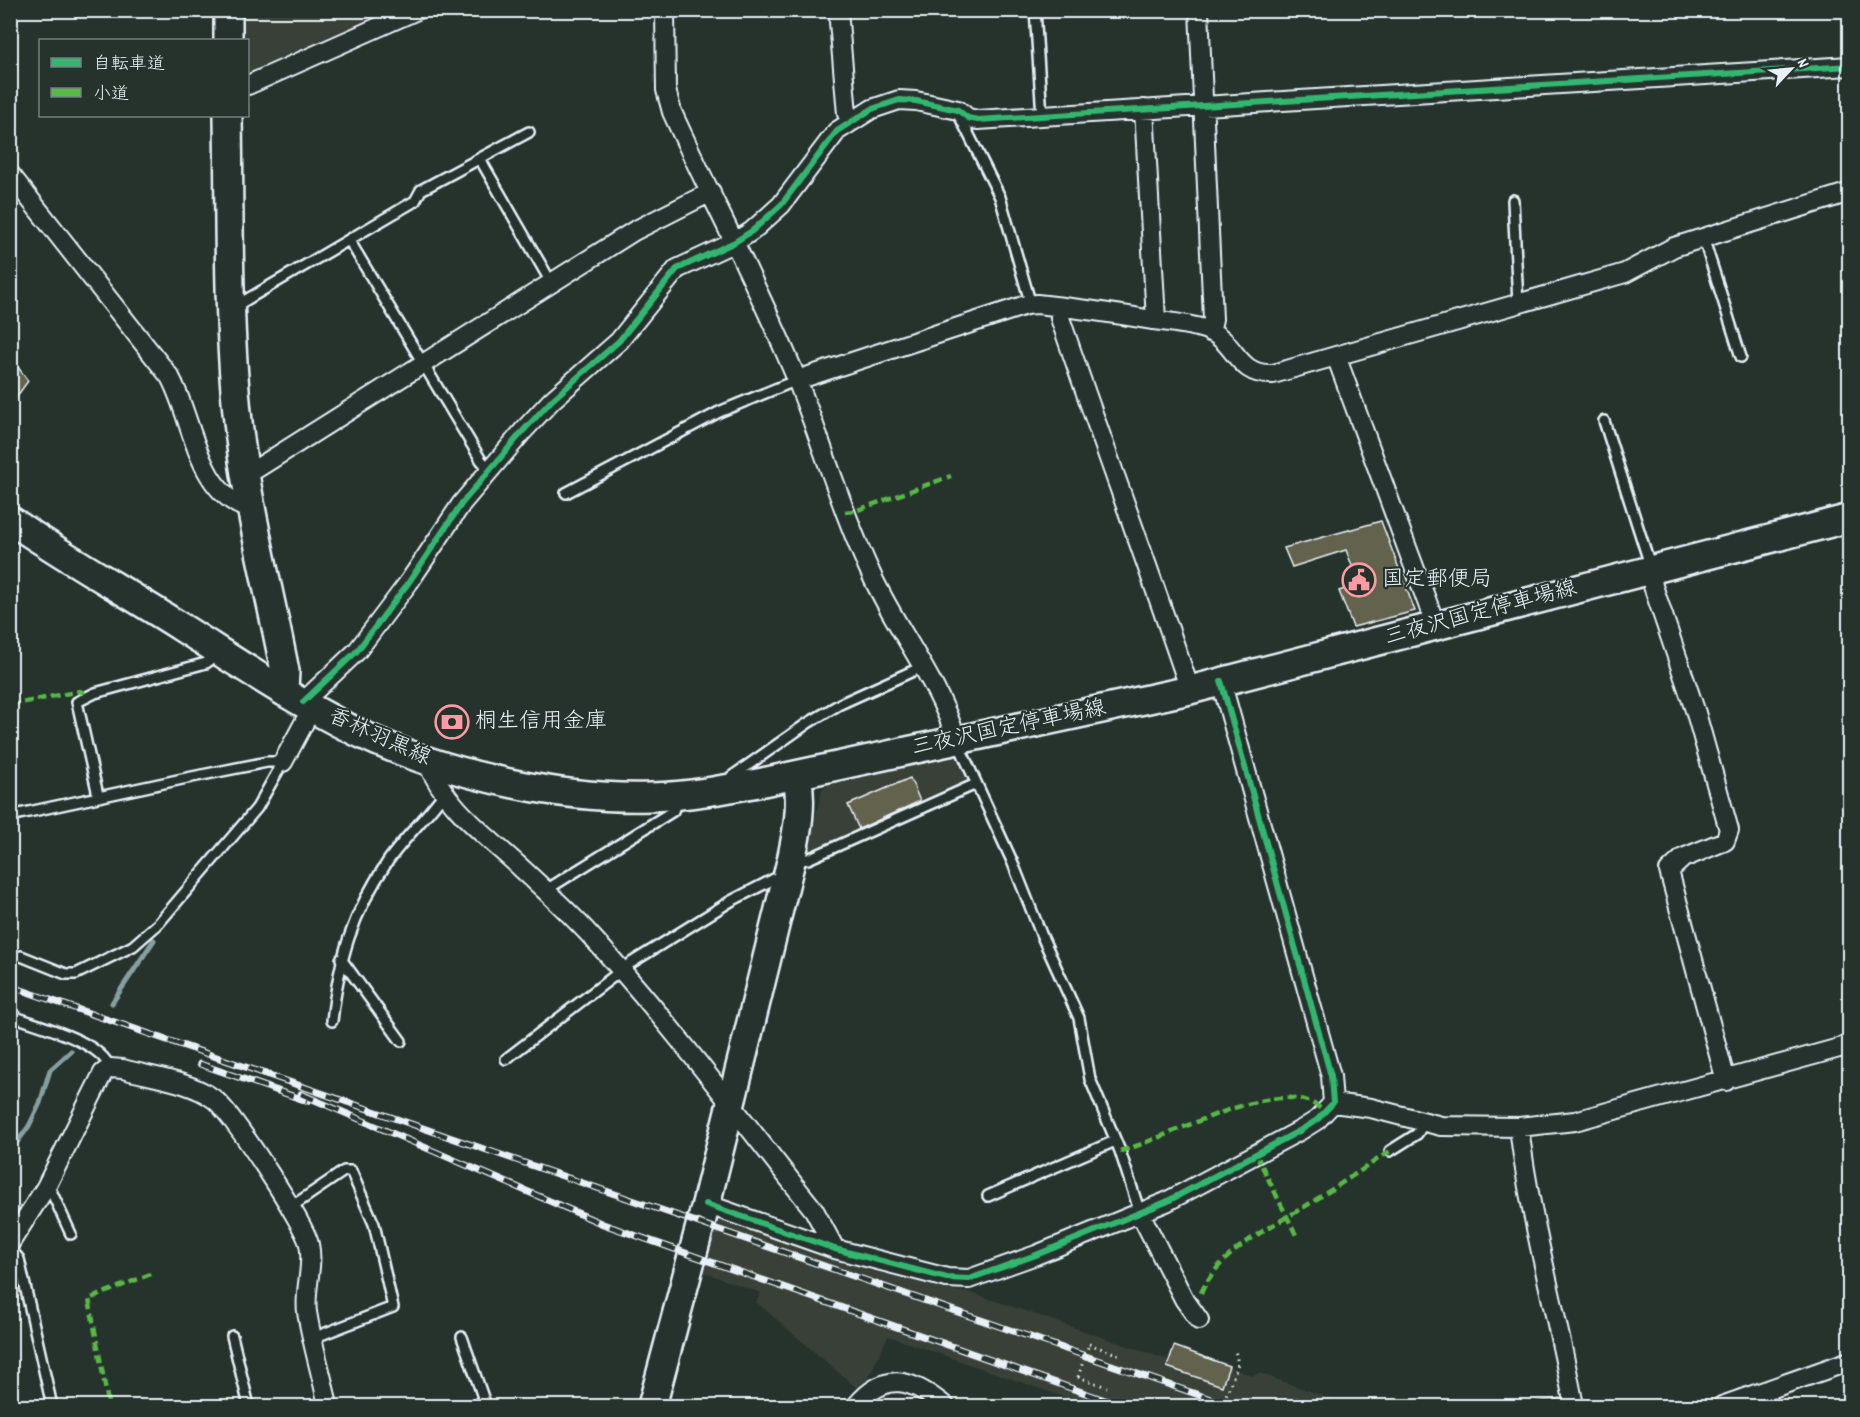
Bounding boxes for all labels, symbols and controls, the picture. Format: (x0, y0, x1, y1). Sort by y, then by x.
legend (39, 39, 249, 117)
north arrow (1761, 39, 1821, 99)
text: 自転車道 (93, 53, 165, 78)
text: N (1790, 55, 1814, 72)
text: 小道 (93, 83, 129, 108)
public building icon: 国定郵便局 (1341, 562, 1377, 598)
place label: 国定郵便局 (1382, 565, 1492, 596)
street label: 三夜沢国定停車場線 (1381, 573, 1581, 655)
street label: 三夜沢国定停車場線 (909, 693, 1109, 765)
street label: 香林羽黒線 (322, 701, 436, 775)
bank icon: 桐生信用金庫 (434, 704, 470, 740)
place label: 桐生信用金庫 (475, 707, 607, 738)

